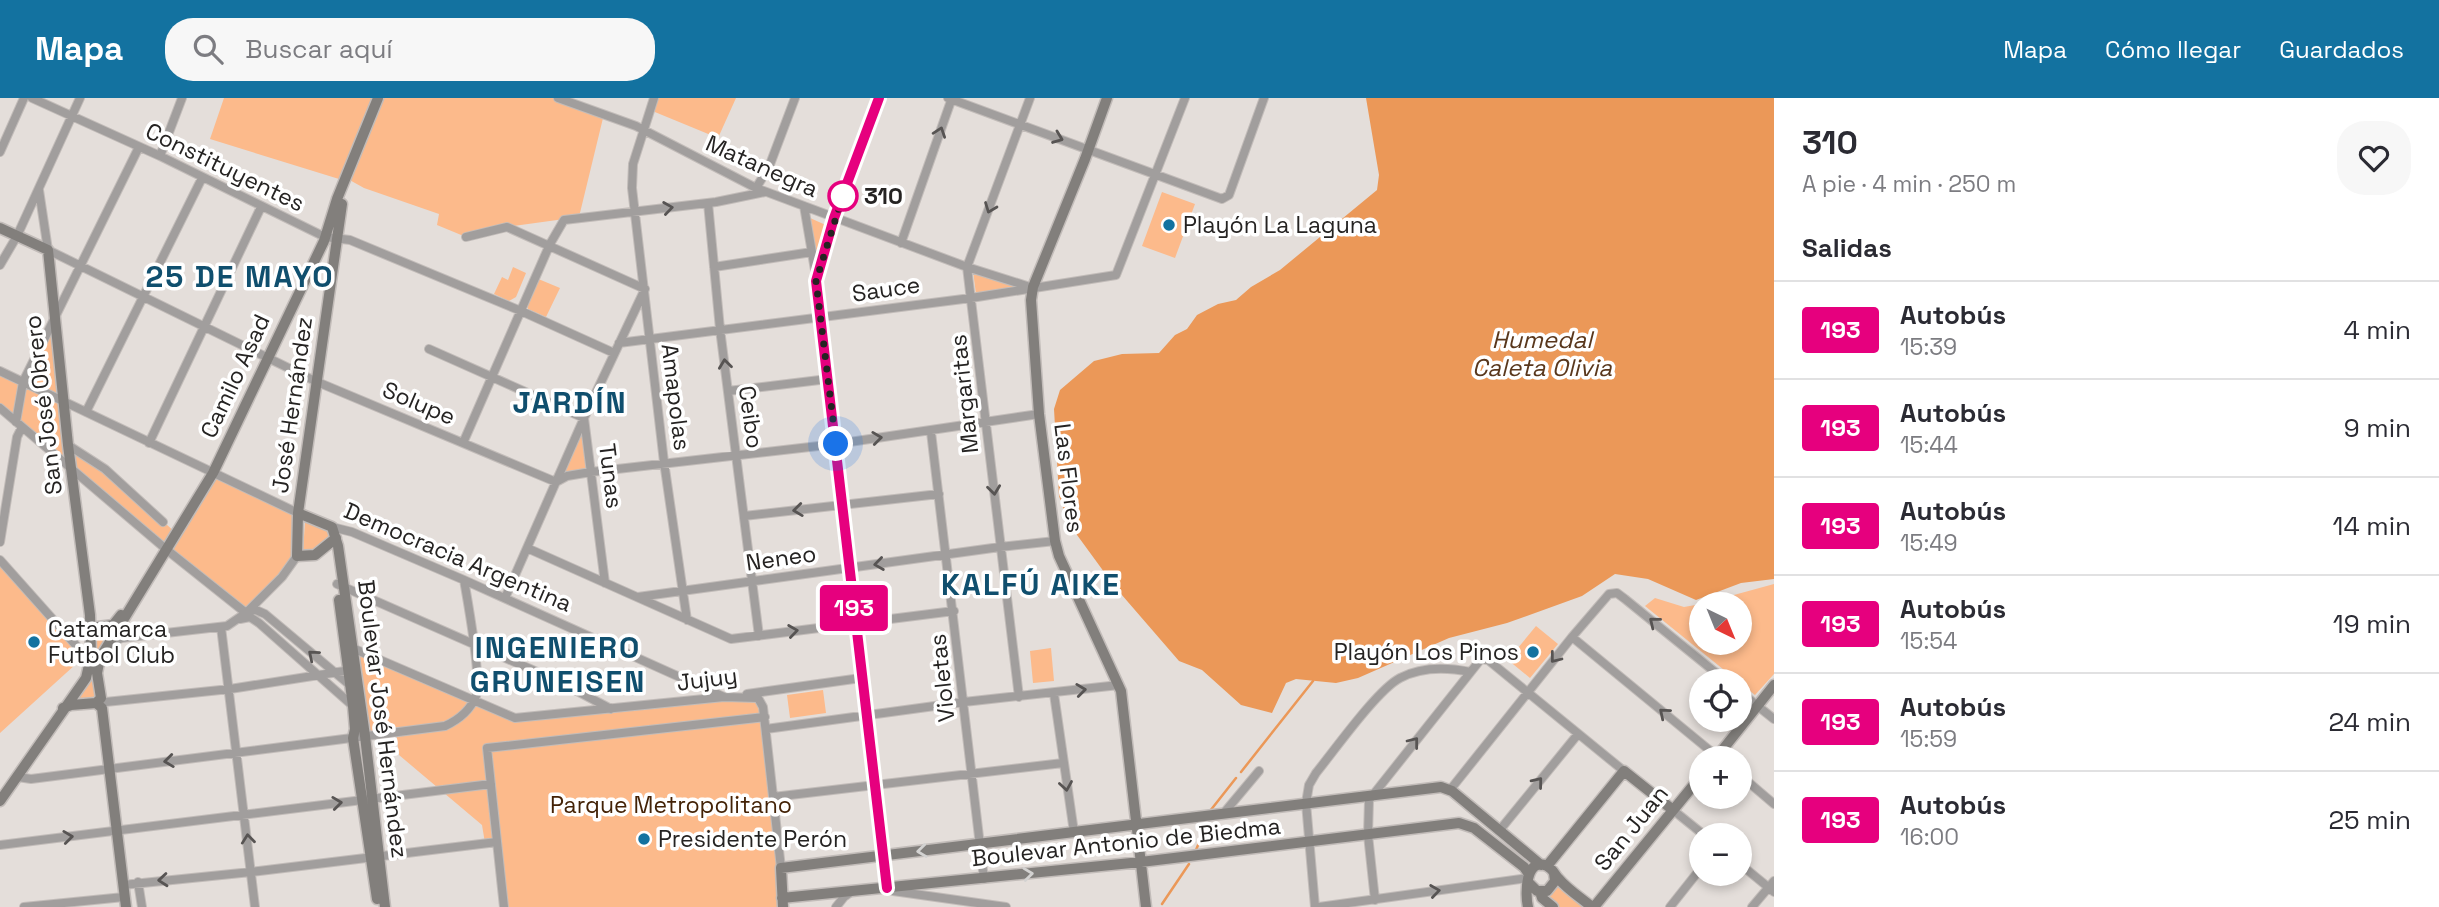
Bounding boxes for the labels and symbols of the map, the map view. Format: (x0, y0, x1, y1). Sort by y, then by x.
street label: Constituyentes (141, 116, 309, 218)
one-way arrow (932, 126, 946, 139)
street label: Matanegra (701, 128, 823, 204)
one-way arrow (1052, 130, 1064, 144)
marker: 310 (828, 181, 858, 211)
place label: 310 (864, 181, 903, 211)
one-way arrow (662, 200, 674, 215)
one-way arrow (984, 201, 998, 213)
place label: Playón La Laguna (1183, 210, 1377, 240)
marker: Playón La Laguna (1161, 217, 1177, 233)
district label: 25 DE MAYO (145, 257, 335, 296)
street label: Sauce (850, 269, 922, 309)
street label: Camilo Asad (193, 309, 277, 443)
street label: San José Obrero (17, 313, 69, 497)
street label: José Hernández (265, 315, 319, 495)
water label: Humedal Caleta Olivia (1472, 324, 1612, 383)
street label: Margaritas (943, 333, 985, 455)
street label: Amapolas (655, 342, 697, 452)
one-way arrow (717, 358, 732, 370)
street label: Solupe (378, 374, 460, 432)
district label: JARDÍN (512, 383, 628, 422)
street label: Ceibo (732, 384, 770, 450)
street label: Las Flores (1047, 422, 1091, 534)
your location (818, 426, 853, 461)
one-way arrow (871, 430, 883, 445)
street label: Tunas (592, 442, 630, 510)
one-way arrow (986, 484, 1001, 496)
street label: Democracia Argentina (340, 495, 576, 619)
one-way arrow (792, 503, 804, 518)
street label: Neneo (744, 538, 818, 578)
one-way arrow (873, 557, 885, 572)
district label: KALFÚ AIKE (941, 565, 1121, 604)
street label: Boulevar José Hernández (351, 578, 415, 860)
line badge: 193 (814, 585, 894, 631)
north arrow (1689, 592, 1752, 654)
place label: Catamarca Futbol Club (48, 614, 175, 670)
one-way arrow (1650, 618, 1662, 631)
one-way arrow (788, 624, 799, 639)
district label: INGENIERO GRUNEISEN (470, 628, 646, 701)
street label: Violetas (922, 632, 962, 724)
marker: Catamarca Futbol Club (26, 634, 42, 650)
place label: Playón Los Pinos (1334, 637, 1519, 667)
marker: Playón Los Pinos (1525, 644, 1541, 660)
one-way arrow (309, 651, 322, 663)
one-way arrow (1551, 651, 1564, 663)
street label: Jujuy (675, 660, 739, 698)
one-way arrow (1075, 683, 1087, 698)
one-way arrow (1660, 709, 1673, 721)
one-way arrow (1405, 738, 1418, 750)
one-way arrow (163, 753, 175, 768)
one-way arrow (1530, 778, 1543, 790)
street label: San Juan (1587, 779, 1675, 877)
one-way arrow (1058, 780, 1073, 791)
park label: Parque Metropolitano (550, 790, 792, 820)
one-way arrow (331, 795, 343, 810)
street label: Boulevar Antonio de Biedma (970, 811, 1282, 873)
place label: Presidente Perón (658, 824, 847, 854)
one-way arrow (62, 829, 74, 844)
marker: Presidente Perón (636, 831, 652, 847)
one-way arrow (240, 833, 255, 845)
one-way arrow (916, 843, 928, 858)
one-way arrow (1022, 867, 1034, 882)
one-way arrow (157, 872, 168, 887)
one-way arrow (1429, 884, 1441, 899)

